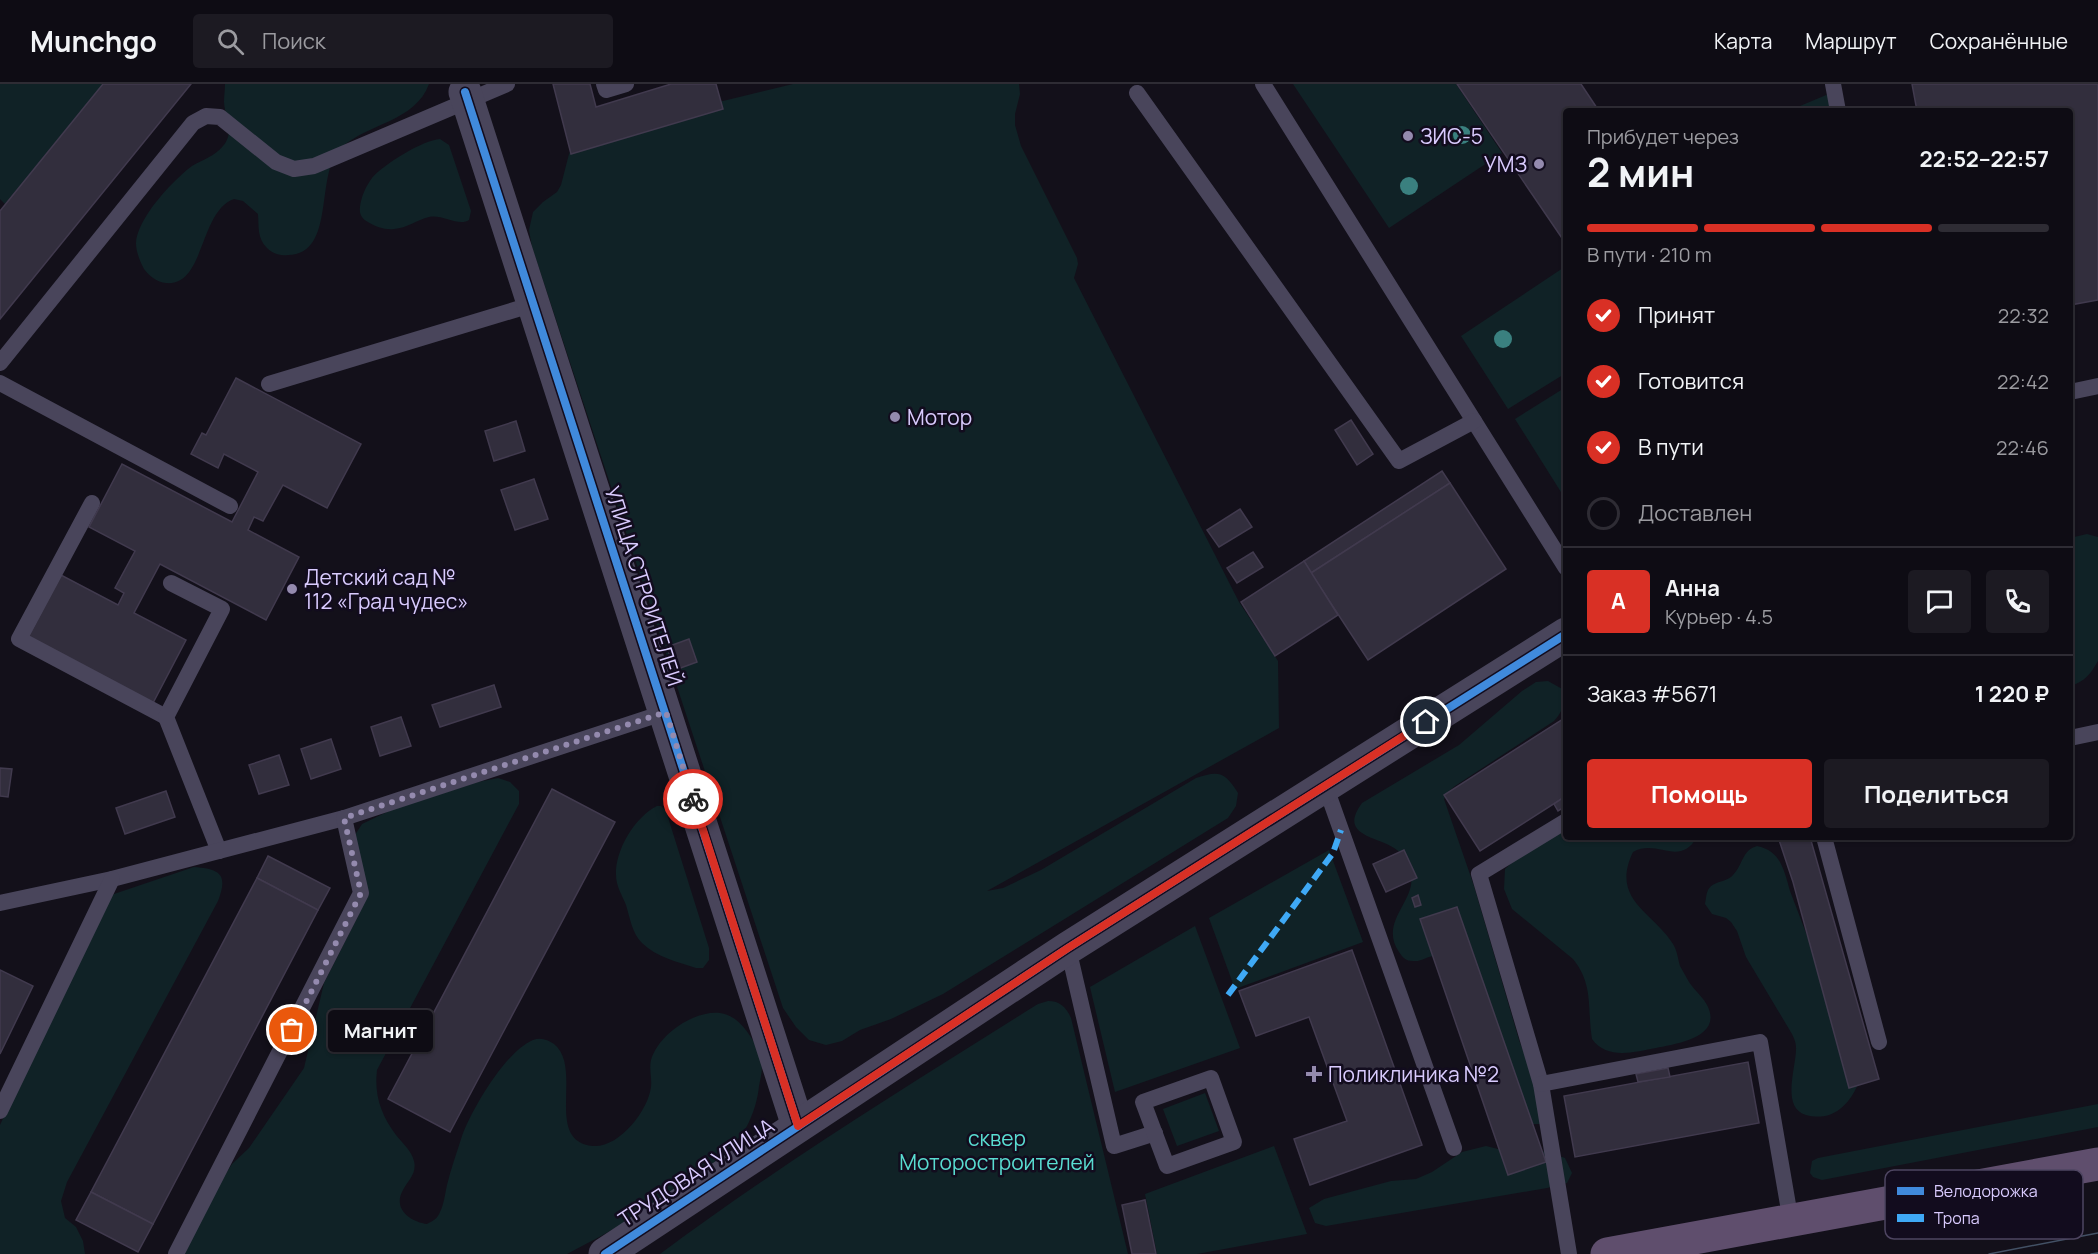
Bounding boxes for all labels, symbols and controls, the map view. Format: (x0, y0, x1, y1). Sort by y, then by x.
search box (193, 14, 613, 68)
text: Munchgo (30, 22, 157, 60)
icon: search (214, 25, 247, 58)
text: Поиск (262, 26, 326, 56)
text: Карта (1714, 27, 1772, 55)
text: Маршрут (1805, 27, 1897, 55)
text: Сохранённые (1930, 27, 2068, 55)
place label: ЗИС-5 (1420, 122, 1483, 150)
text: Прибудет через (1587, 123, 1739, 150)
marker: ЗИС-5 (1401, 129, 1415, 143)
text: 22:52–22:57 (1920, 144, 2049, 174)
text: 2 мин (1587, 145, 1694, 199)
place label: УМЗ (1484, 150, 1527, 178)
marker: УМЗ (1532, 157, 1546, 171)
text: В пути · 210 m (1587, 241, 1712, 268)
icon: check (1587, 299, 1620, 332)
text: Принят (1638, 300, 1715, 330)
text: 22:32 (1998, 302, 2049, 329)
icon: check (1587, 365, 1620, 398)
text: Готовится (1638, 366, 1744, 396)
text: 22:42 (1997, 368, 2049, 395)
place label: Мотор (907, 403, 972, 431)
marker: Мотор (888, 410, 902, 424)
icon: check (1587, 431, 1620, 464)
text: В пути (1638, 432, 1704, 462)
text: 22:46 (1996, 434, 2049, 461)
street label: УЛИЦА СТРОИТЕЛЕЙ (598, 482, 690, 690)
text: Доставлен (1638, 498, 1752, 528)
place label: Детский сад № 112 «Град чудес» (304, 563, 469, 615)
button: chat (1908, 570, 1971, 633)
button: phone (1986, 570, 2049, 633)
text: Анна (1665, 573, 1720, 603)
marker: Детский сад № 112 «Град чудес» (285, 582, 299, 596)
text: А (1611, 586, 1626, 616)
text: Курьер · 4.5 (1665, 603, 1773, 630)
text: Заказ #5671 (1587, 679, 1717, 709)
text: 1 220 ₽ (1975, 679, 2049, 709)
pin (1400, 696, 1451, 747)
icon: home (1409, 705, 1442, 738)
button: Помощь (1587, 759, 1812, 828)
button: Поделиться (1824, 759, 2049, 828)
courier (663, 769, 723, 829)
icon: bike (677, 783, 710, 816)
pin (266, 1004, 317, 1055)
callout: Магнит (328, 1009, 433, 1051)
icon: bag (275, 1013, 308, 1046)
text: Магнит (344, 1017, 417, 1044)
place label: Поликлиника №2 (1328, 1060, 1499, 1088)
marker: Поликлиника №2 (1305, 1065, 1323, 1083)
street label: ТРУДОВАЯ УЛИЦА (613, 1111, 779, 1233)
park label: сквер Моторостроителей (899, 1124, 1095, 1176)
legend (1885, 1170, 2083, 1239)
text: Велодорожка (1934, 1180, 2038, 1202)
text: Тропа (1934, 1207, 1980, 1229)

